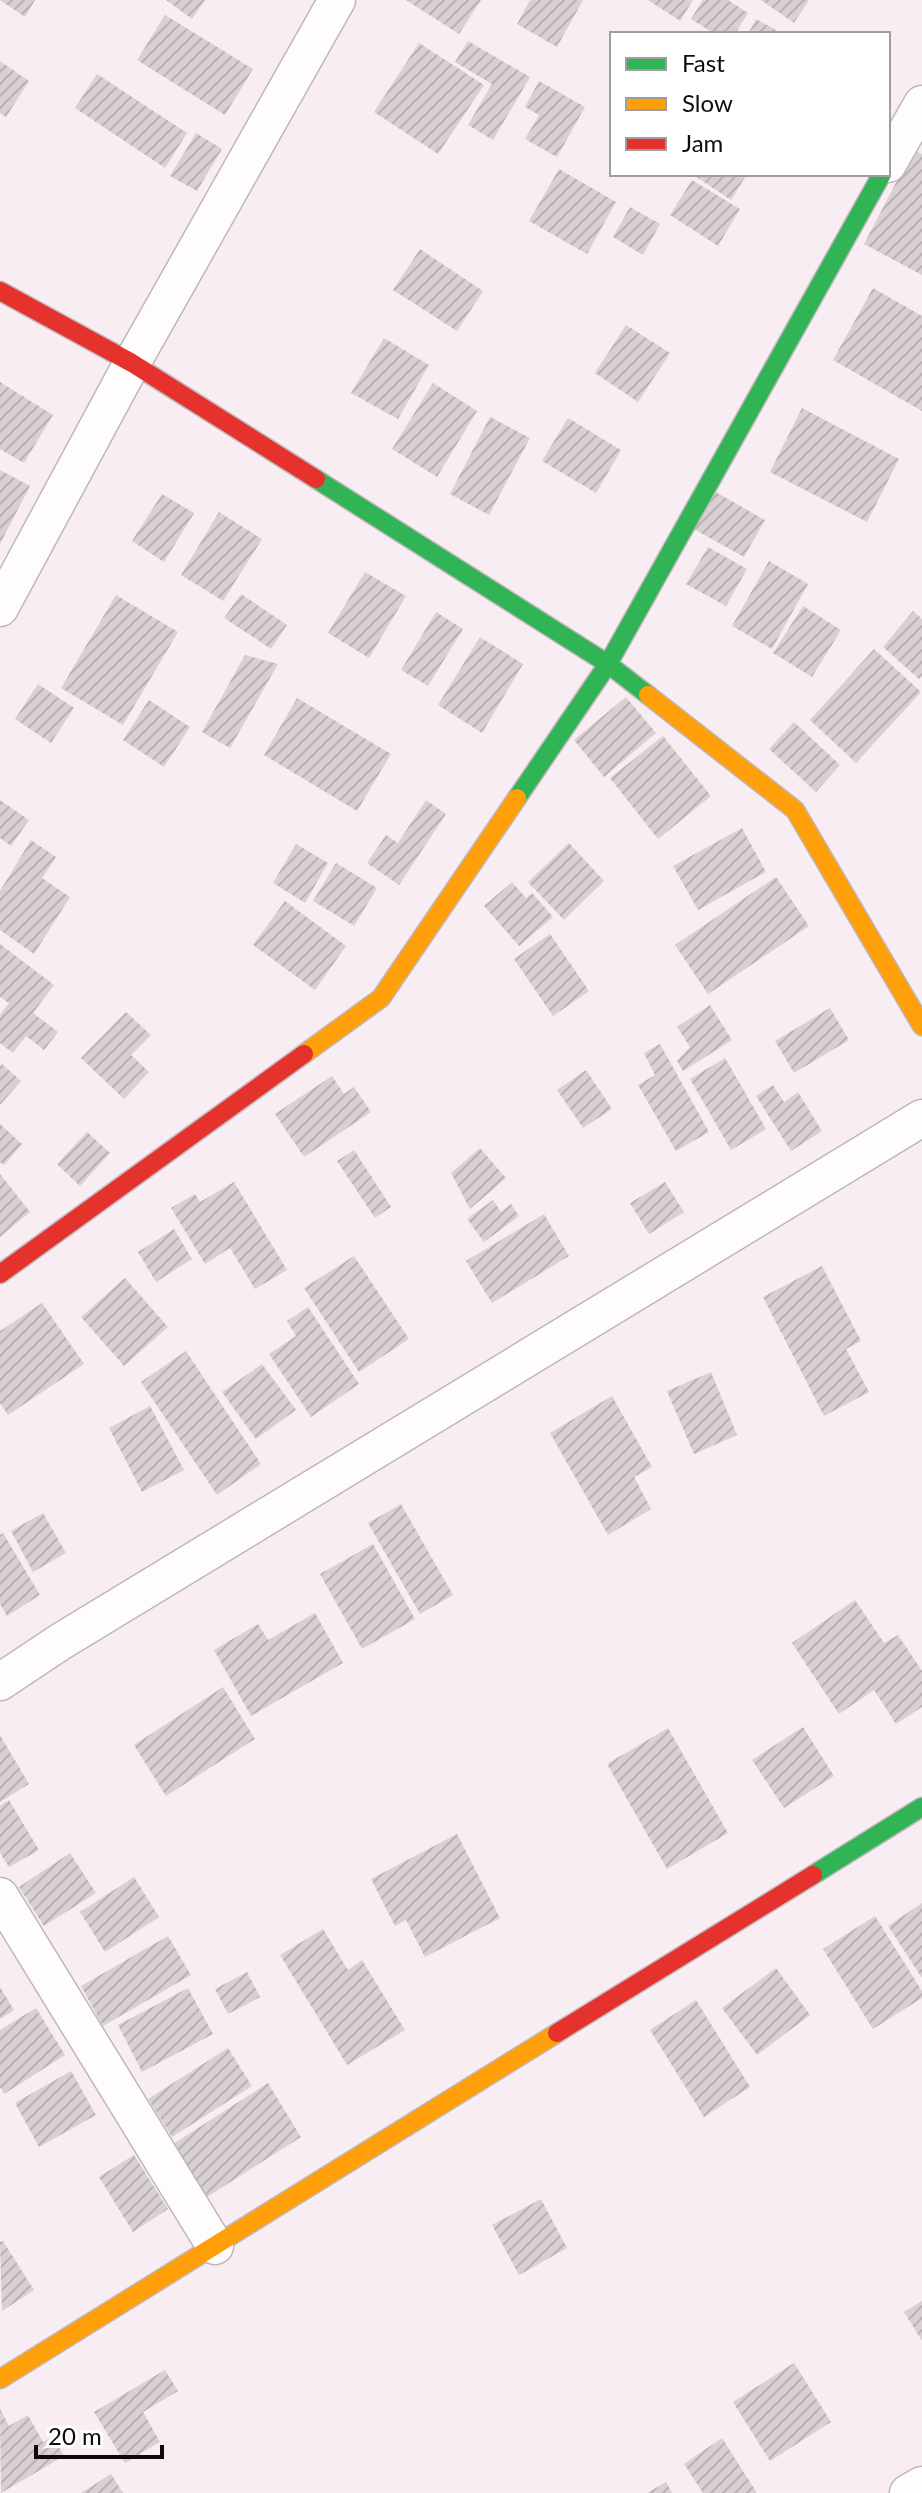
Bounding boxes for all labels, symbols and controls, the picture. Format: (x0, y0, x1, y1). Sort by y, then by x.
legend (610, 32, 890, 176)
text: Fast (682, 48, 725, 77)
text: Slow (682, 88, 733, 117)
text: Jam (682, 128, 723, 157)
scale bar (36, 2409, 162, 2459)
text: 20 m (48, 2421, 102, 2450)

